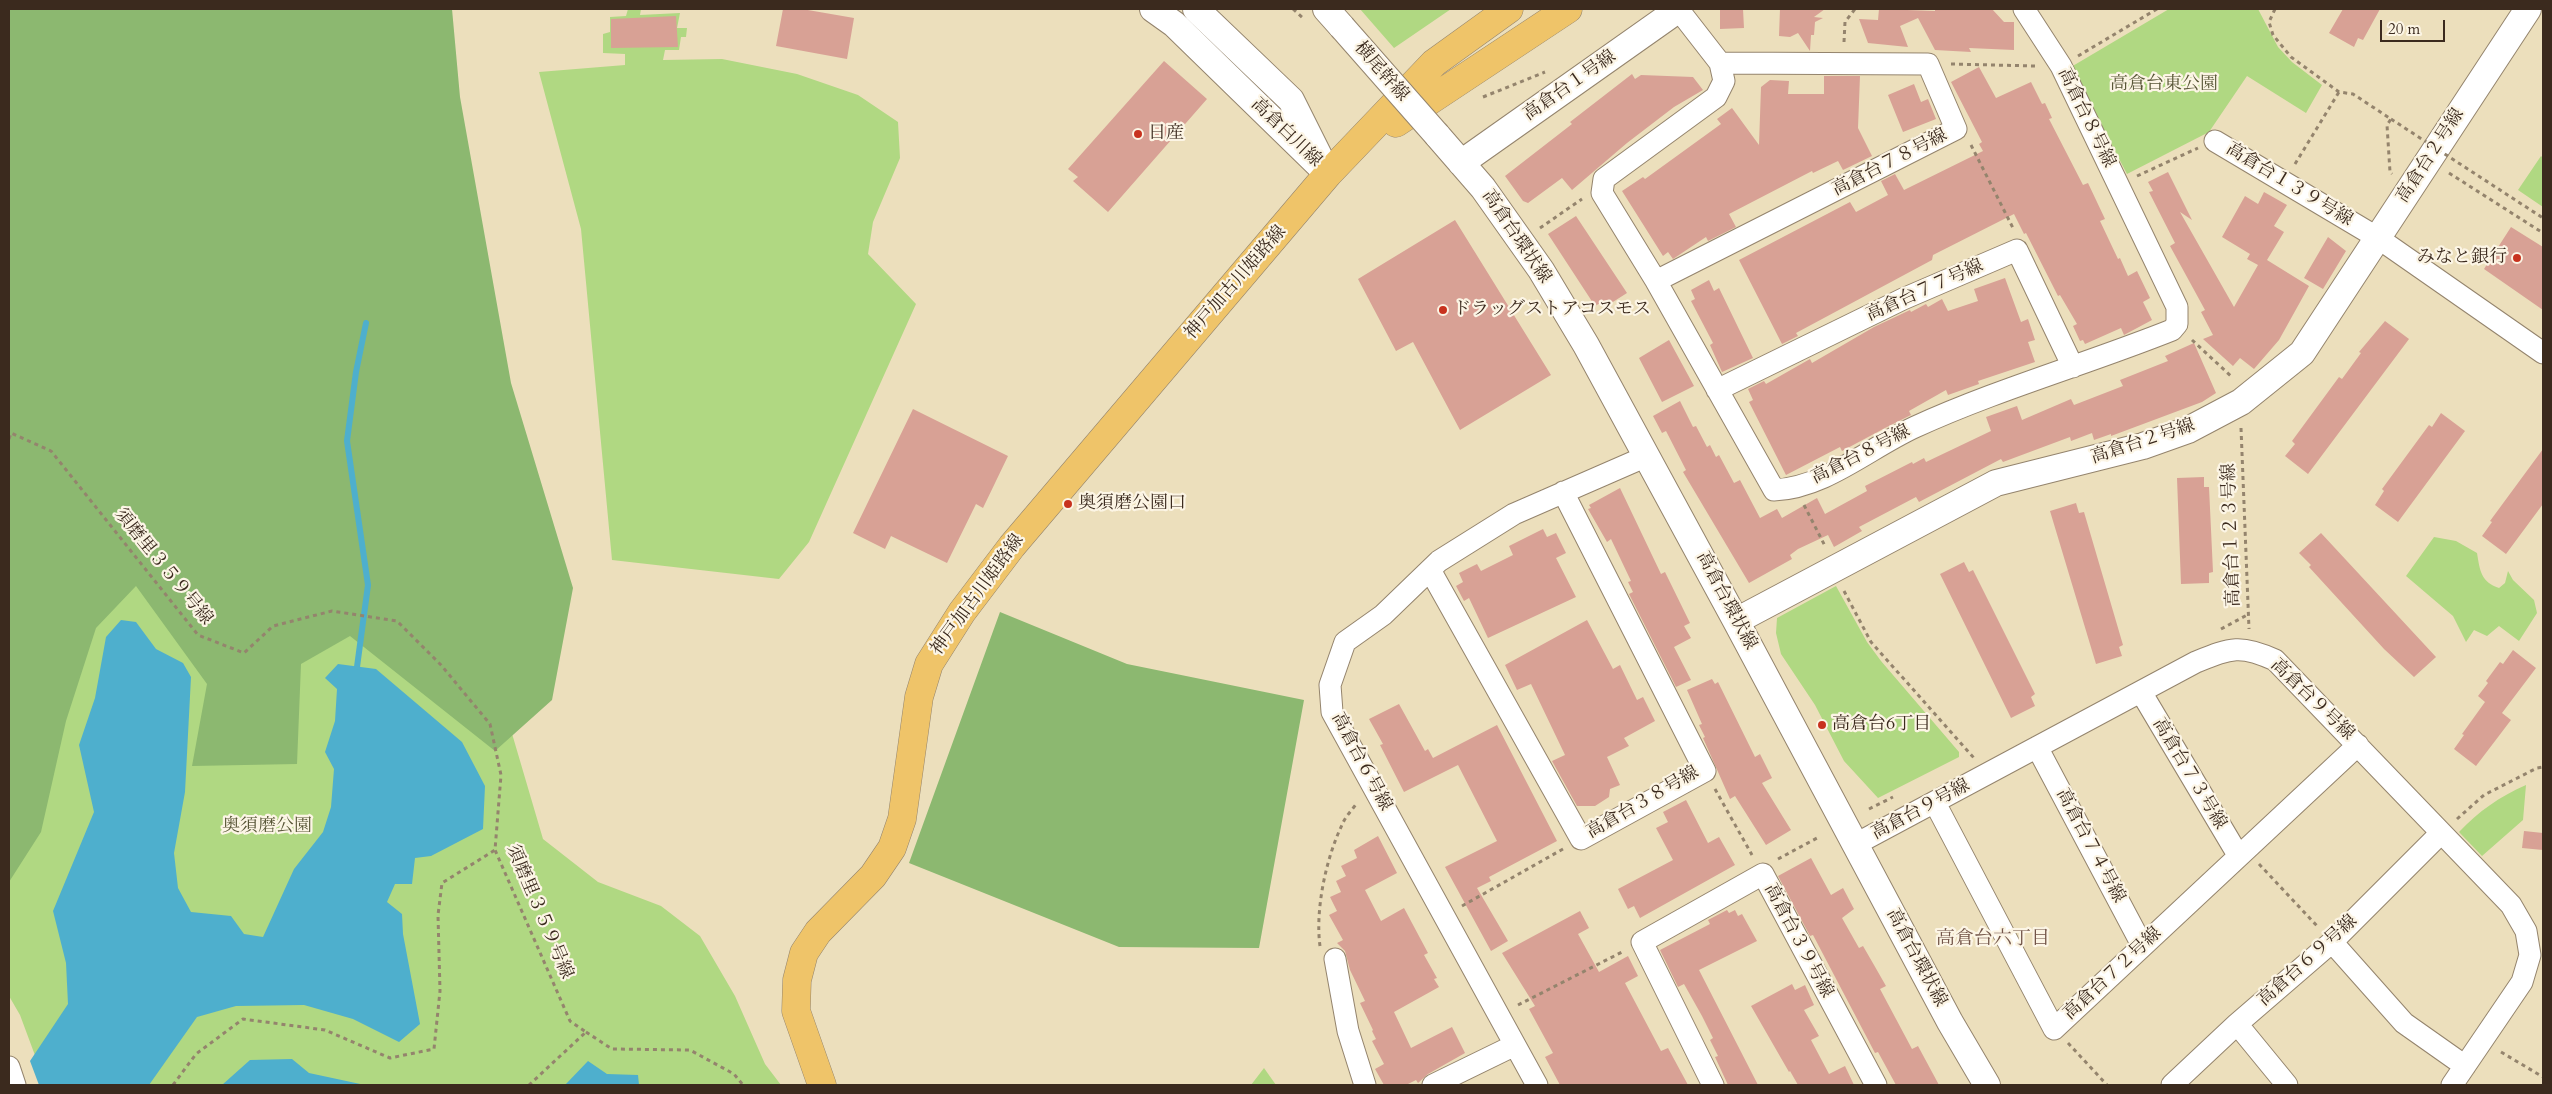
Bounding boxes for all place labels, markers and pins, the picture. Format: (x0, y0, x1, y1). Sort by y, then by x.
place label: 日産 (1148, 123, 1184, 145)
marker: 日産 (1132, 128, 1144, 140)
place label: みなと銀行 (2417, 247, 2507, 269)
marker: みなと銀行 (2511, 252, 2523, 264)
place label: ドラッグストアコスモス (1453, 299, 1651, 321)
marker: ドラッグストアコスモス (1437, 304, 1449, 316)
place label: 奥須磨公園口 (1078, 493, 1186, 515)
marker: 奥須磨公園口 (1062, 498, 1074, 510)
place label: 高倉台6丁目 (1832, 714, 1931, 736)
marker: 高倉台6丁目 (1816, 719, 1828, 731)

